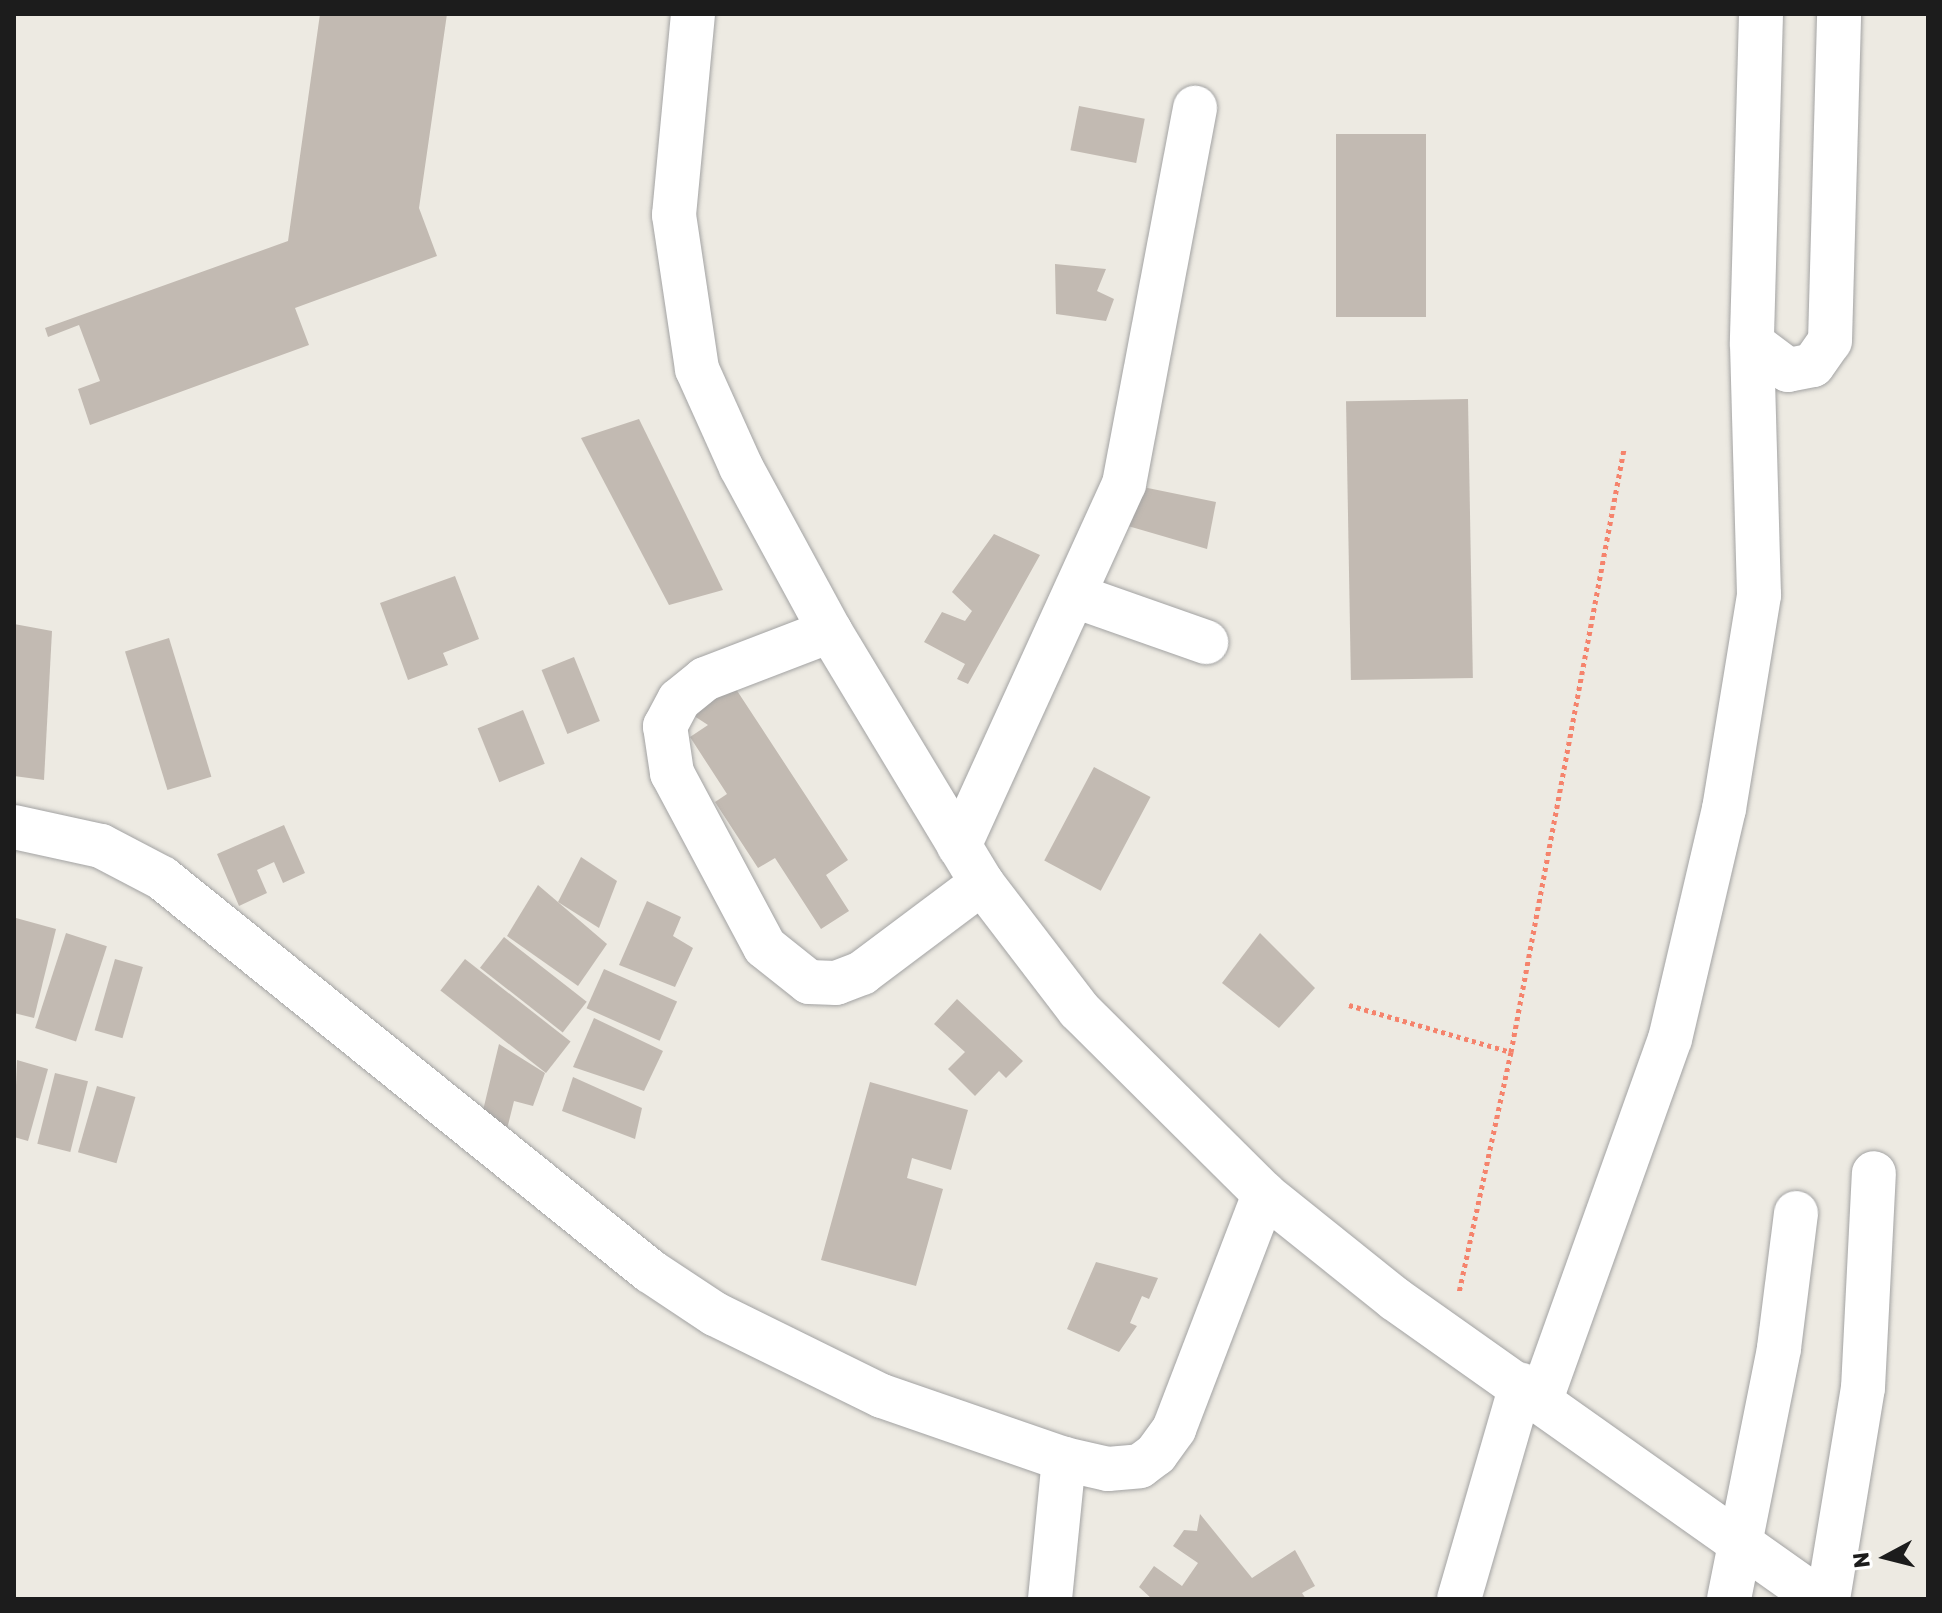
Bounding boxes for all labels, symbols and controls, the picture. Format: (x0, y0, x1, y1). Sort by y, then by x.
north arrow (1846, 1517, 1926, 1597)
text: N (1847, 1550, 1876, 1569)

